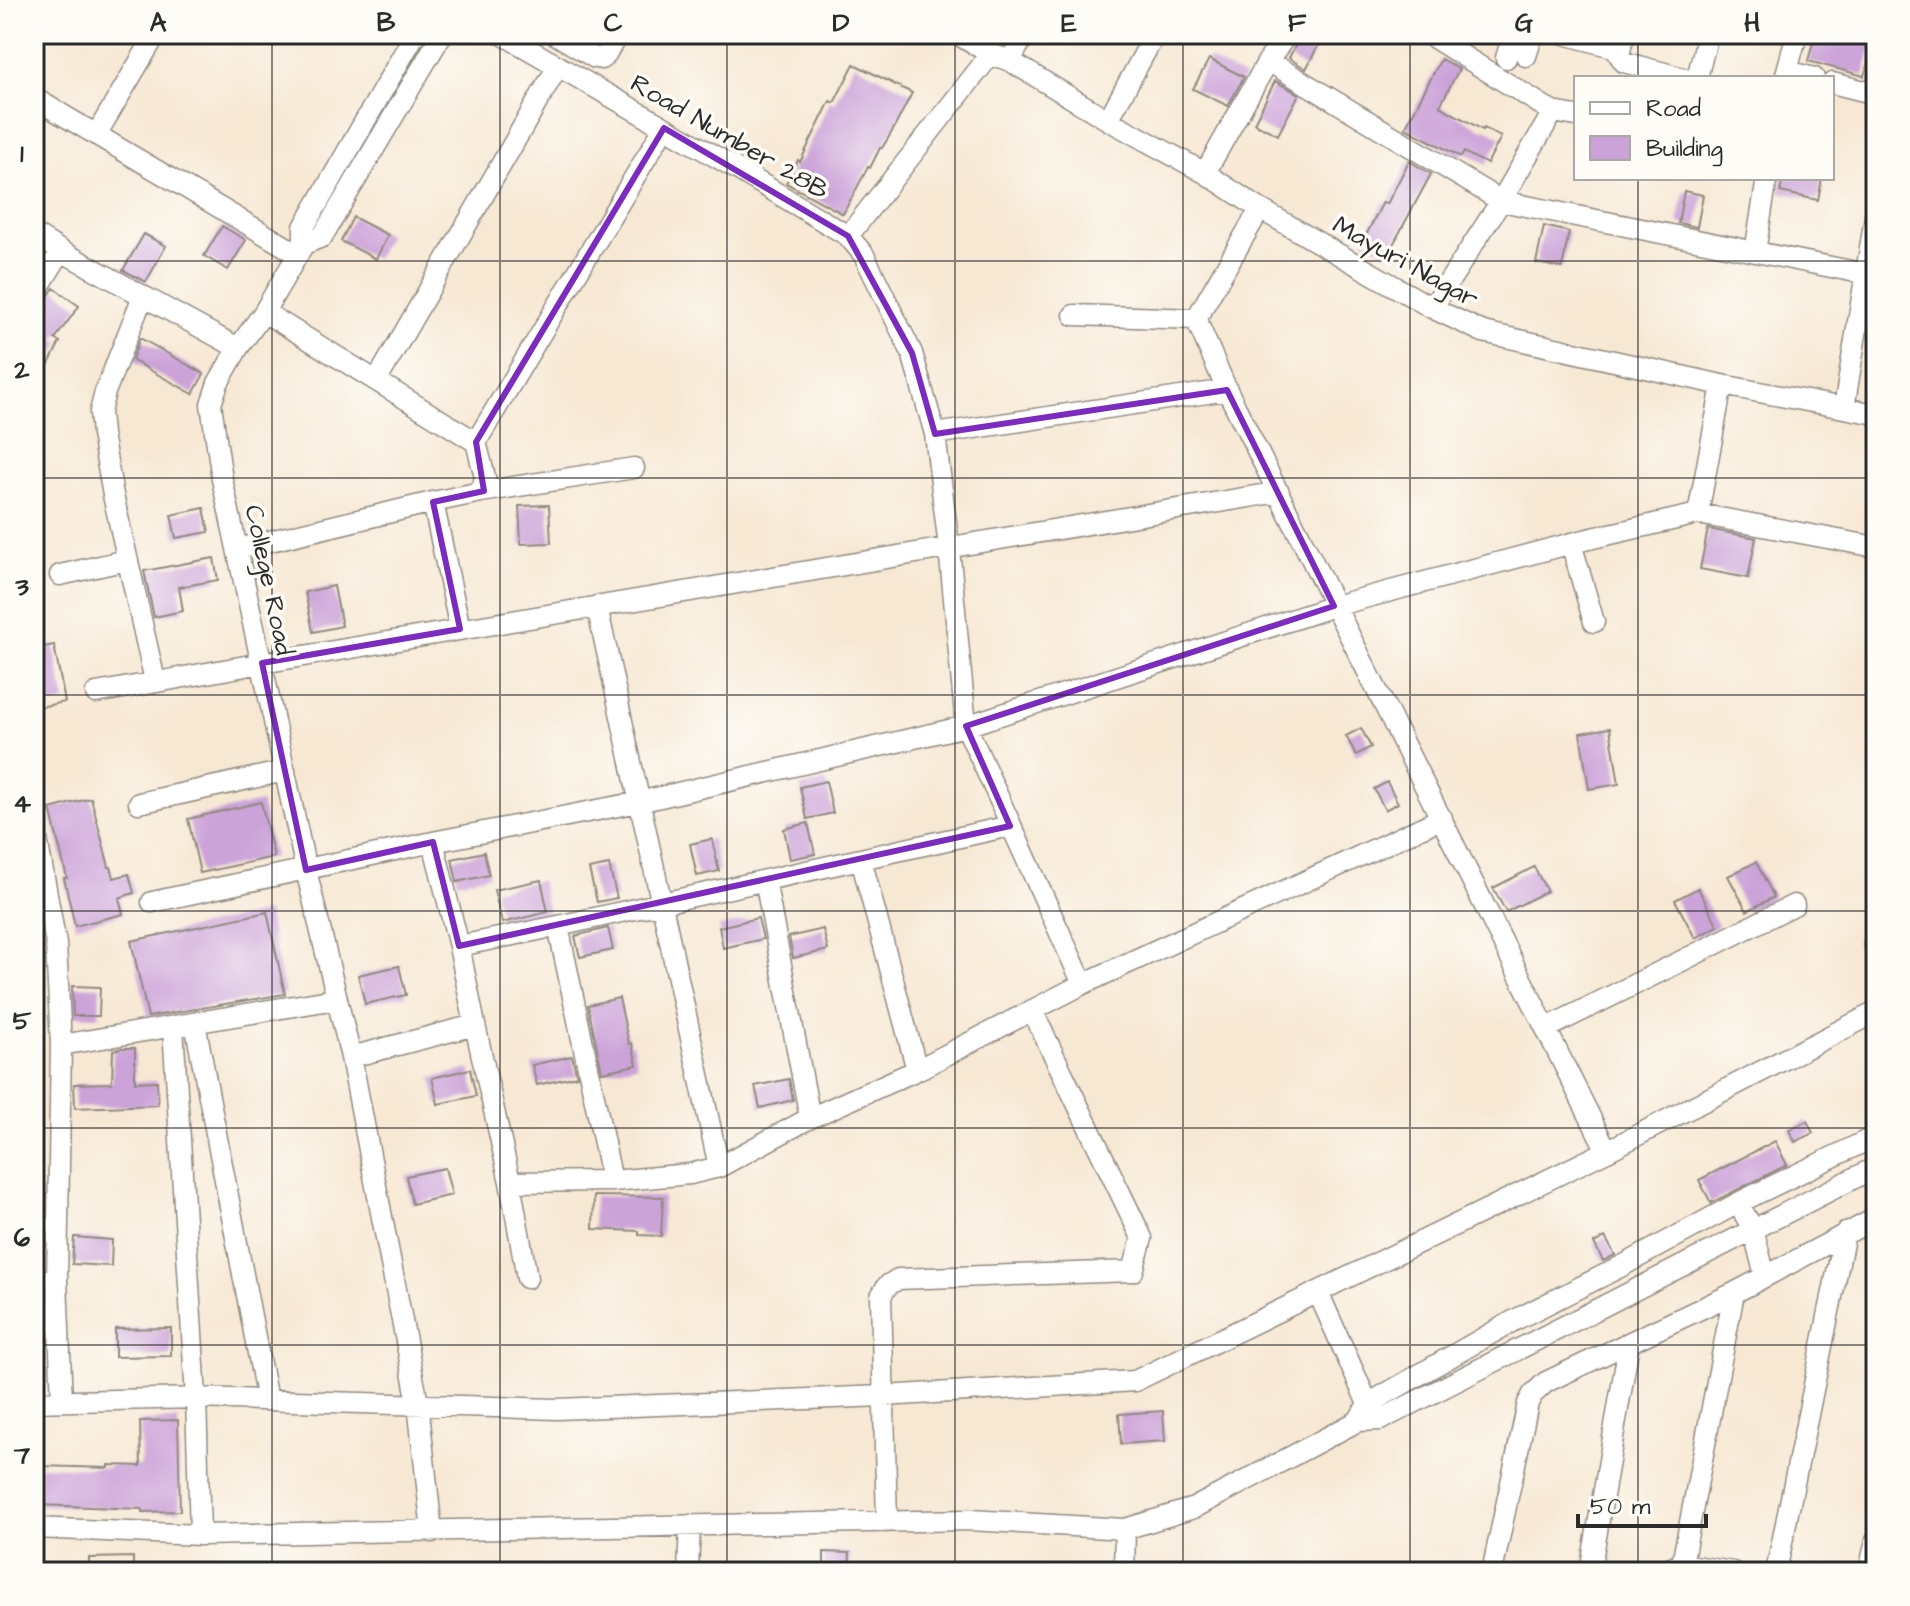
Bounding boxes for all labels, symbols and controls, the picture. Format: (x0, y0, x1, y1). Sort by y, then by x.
text: A (150, 5, 167, 41)
text: B (377, 5, 396, 41)
text: C (604, 5, 623, 41)
text: D (833, 5, 850, 41)
text: E (1061, 5, 1077, 41)
text: F (1288, 5, 1307, 41)
text: G (1515, 5, 1533, 41)
text: H (1744, 5, 1760, 41)
street label: Road Number 28B (624, 65, 835, 208)
legend (1574, 76, 1834, 180)
text: Road (1646, 92, 1701, 126)
text: Building (1646, 132, 1723, 167)
text: 1 (20, 136, 24, 172)
street label: Mayuri Nagar (1325, 207, 1485, 318)
text: 2 (14, 352, 30, 388)
street label: College Road (234, 502, 303, 659)
text: 3 (14, 569, 29, 605)
text: 4 (13, 786, 31, 822)
text: 5 (13, 1003, 32, 1039)
text: 6 (14, 1220, 31, 1256)
text: 7 (13, 1437, 30, 1473)
scale bar (1578, 1478, 1706, 1528)
text: 50 m (1590, 1490, 1651, 1524)

